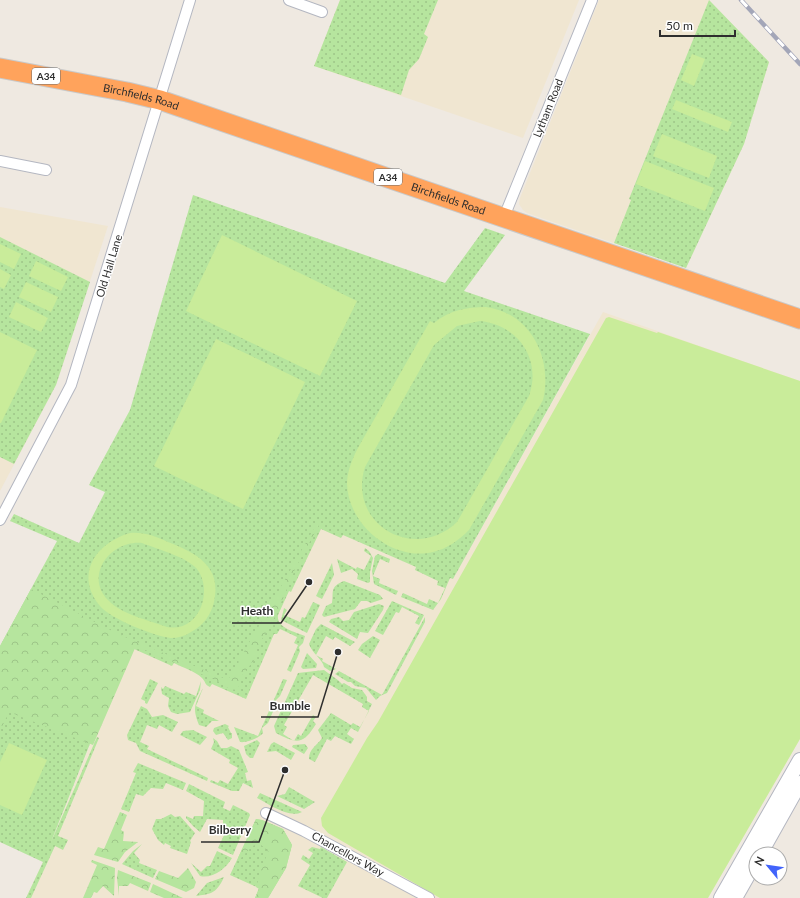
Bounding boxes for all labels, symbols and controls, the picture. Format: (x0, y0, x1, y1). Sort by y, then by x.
scale bar (660, 12, 735, 38)
text: 50 m (666, 18, 693, 33)
road number: A34 (32, 68, 60, 84)
street label: Lytham Road (530, 77, 565, 139)
street label: Birchfields Road (102, 81, 181, 112)
road number: A34 (374, 169, 402, 185)
street label: Birchfields Road (410, 179, 487, 217)
street label: Old Hall Lane (93, 233, 124, 299)
callout: Heath (232, 599, 281, 623)
text: Heath (241, 603, 274, 618)
callout: Bumble (261, 693, 318, 717)
text: Bumble (270, 698, 311, 713)
callout: Bilberry (201, 818, 259, 842)
text: Bilberry (209, 822, 252, 837)
street label: Chancellors Way (310, 828, 387, 879)
north arrow (748, 846, 788, 886)
text: N (751, 854, 767, 868)

